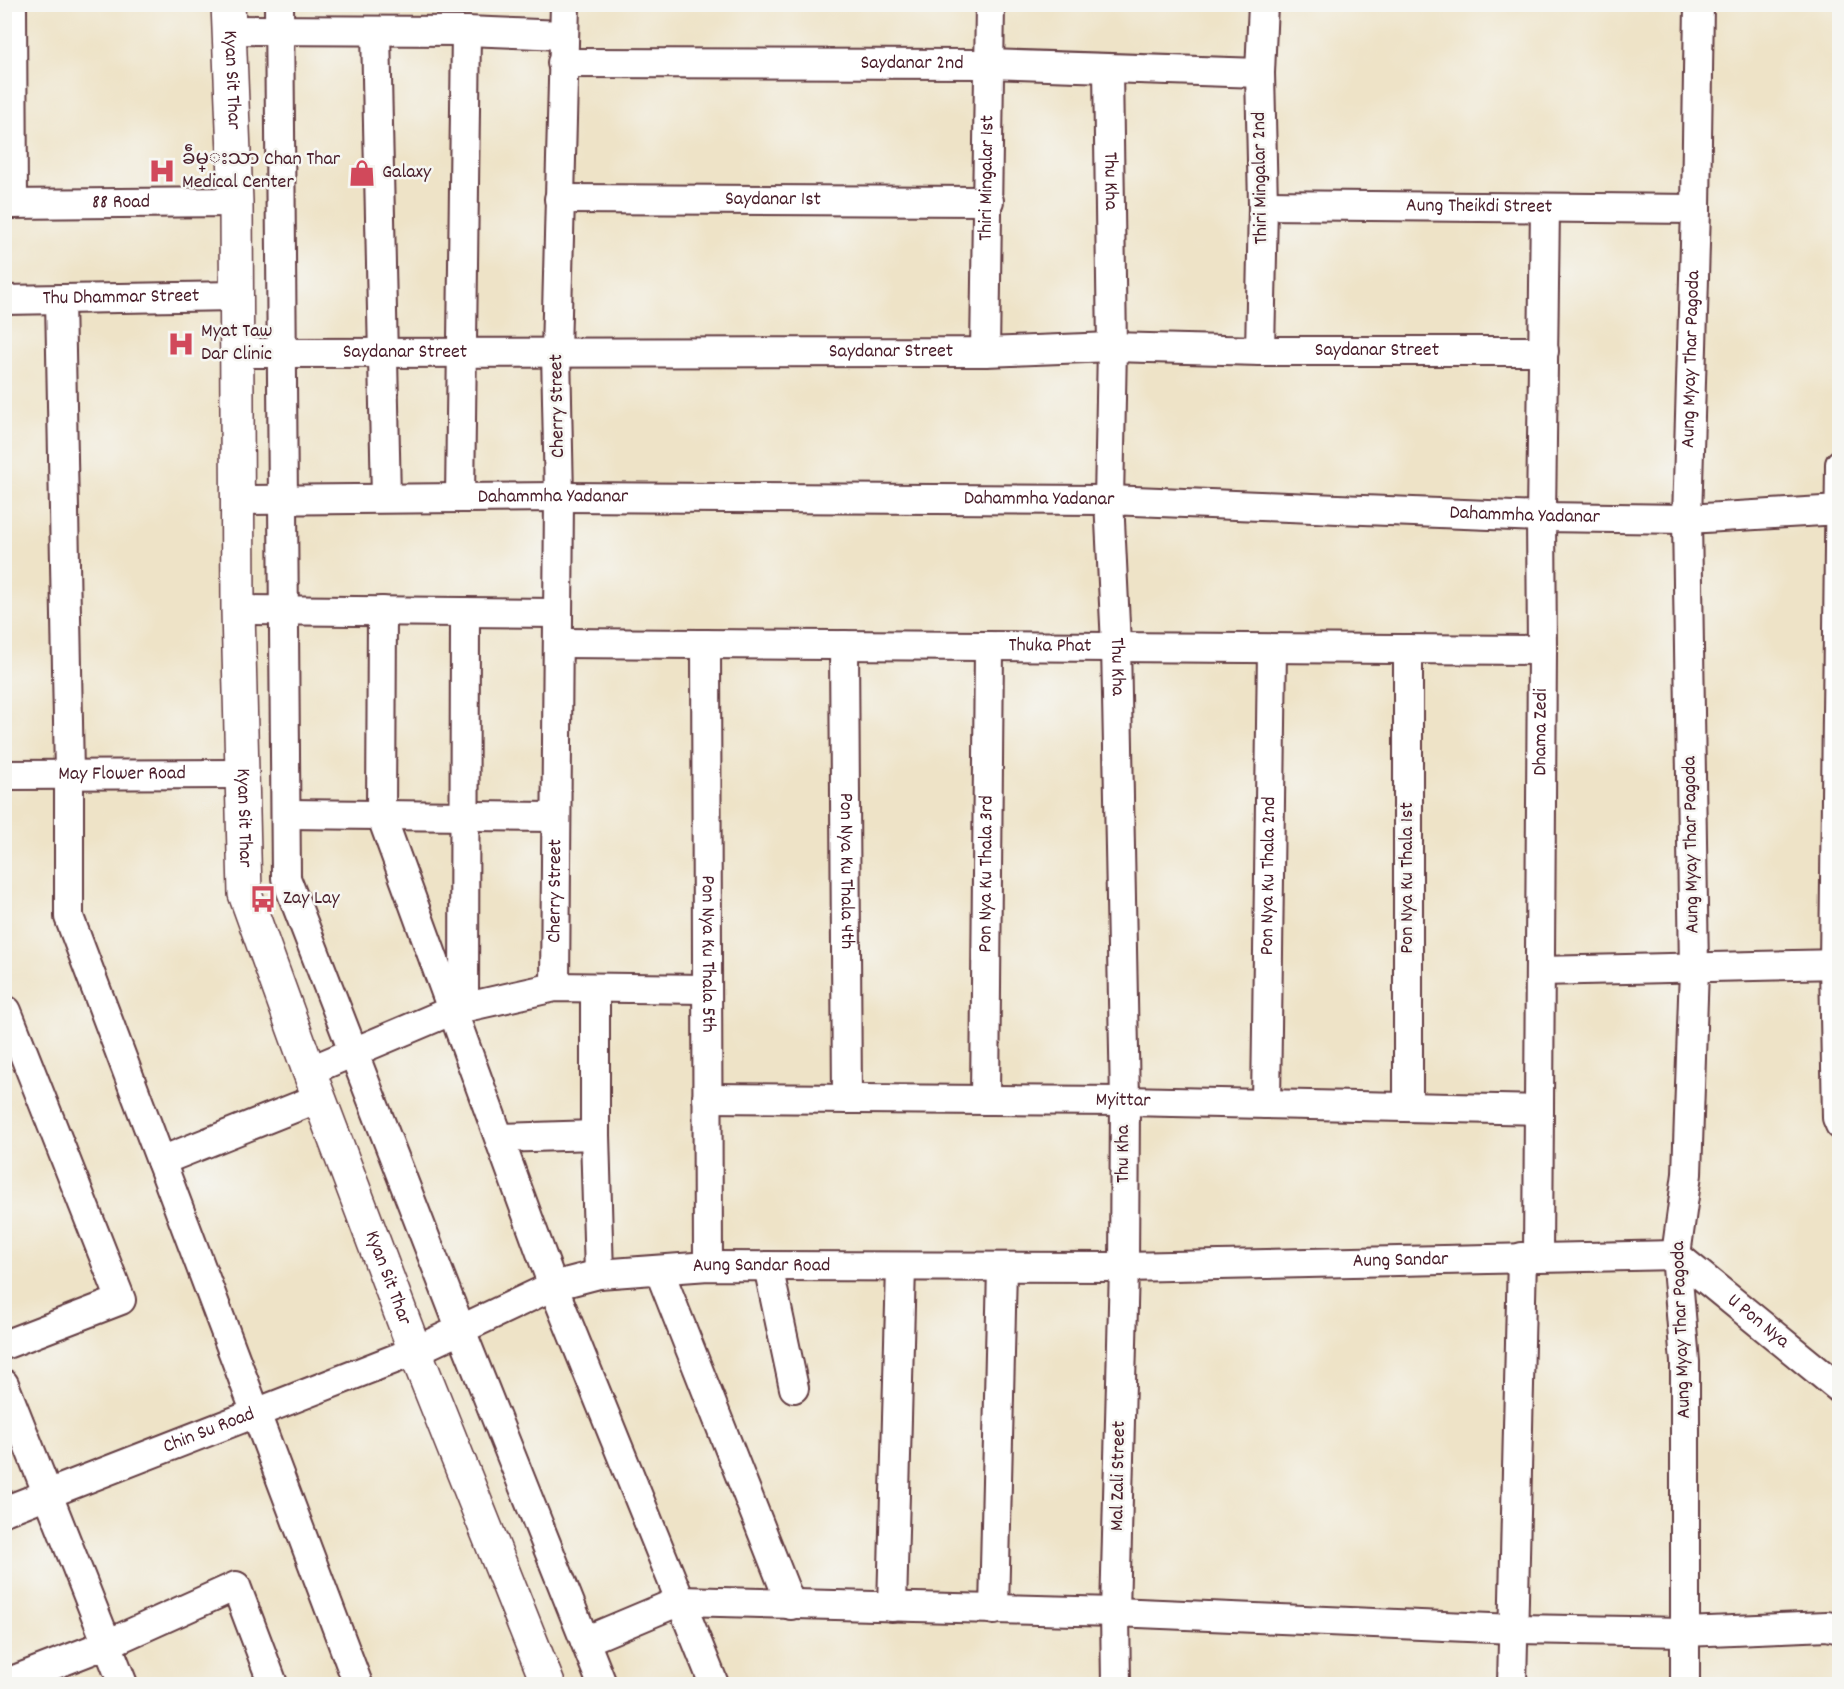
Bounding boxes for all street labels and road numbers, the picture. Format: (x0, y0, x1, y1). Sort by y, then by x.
street label: Kyan Sit Thar (215, 30, 247, 131)
street label: Saydanar 2nd (860, 50, 964, 78)
street label: Thiri Mingalar 2nd (1246, 111, 1276, 245)
street label: Thiri Mingalar 1st (973, 115, 1002, 241)
street label: Thu Kha (1095, 152, 1124, 211)
street label: Saydanar 1st (725, 186, 821, 214)
street label: 88 Road (92, 189, 150, 217)
street label: Aung Theikdi Street (1406, 192, 1552, 222)
street label: Aung Myay Thar Pagoda (1675, 270, 1708, 449)
street label: Thu Dhammar Street (42, 283, 200, 313)
street label: Saydanar Street (1315, 337, 1439, 365)
street label: Saydanar Street (829, 338, 953, 366)
street label: Saydanar Street (343, 339, 467, 367)
street label: Cherry Street (543, 354, 573, 458)
street label: Dahammha Yadanar (478, 483, 629, 512)
street label: Dahammha Yadanar (964, 485, 1115, 514)
street label: Dahammha Yadanar (1449, 499, 1601, 532)
street label: Thuka Phat (1008, 632, 1092, 661)
street label: Thu Kha (1102, 637, 1131, 697)
street label: Dhama Zedi (1527, 688, 1556, 776)
street label: Aung Myay Thar Pagoda (1676, 755, 1708, 934)
street label: May Flower Road (58, 760, 186, 789)
street label: Kyan Sit Thar (228, 768, 258, 868)
street label: Pon Nya Ku Thala 4th (831, 793, 860, 949)
street label: Pon Nya Ku Thala 3rd (972, 795, 1002, 953)
street label: Pon Nya Ku Thala 2nd (1254, 796, 1284, 956)
street label: Pon Nya Ku Thala 1st (1394, 802, 1422, 954)
street label: Cherry Street (541, 839, 570, 943)
street label: Pon Nya Ku Thala 5th (693, 875, 721, 1033)
street label: Myittar (1095, 1087, 1151, 1116)
street label: Thu Kha (1110, 1124, 1138, 1183)
street label: Kyan Sit Thar (357, 1227, 418, 1330)
street label: Aung Myay Thar Pagoda (1665, 1240, 1699, 1419)
street label: Aung Sandar (1352, 1246, 1449, 1276)
street label: Aung Sandar Road (692, 1252, 831, 1281)
street label: U Pon Nya (1720, 1288, 1795, 1356)
street label: Chin Su Road (159, 1401, 259, 1462)
street label: Mal Zali Street (1104, 1421, 1134, 1531)

